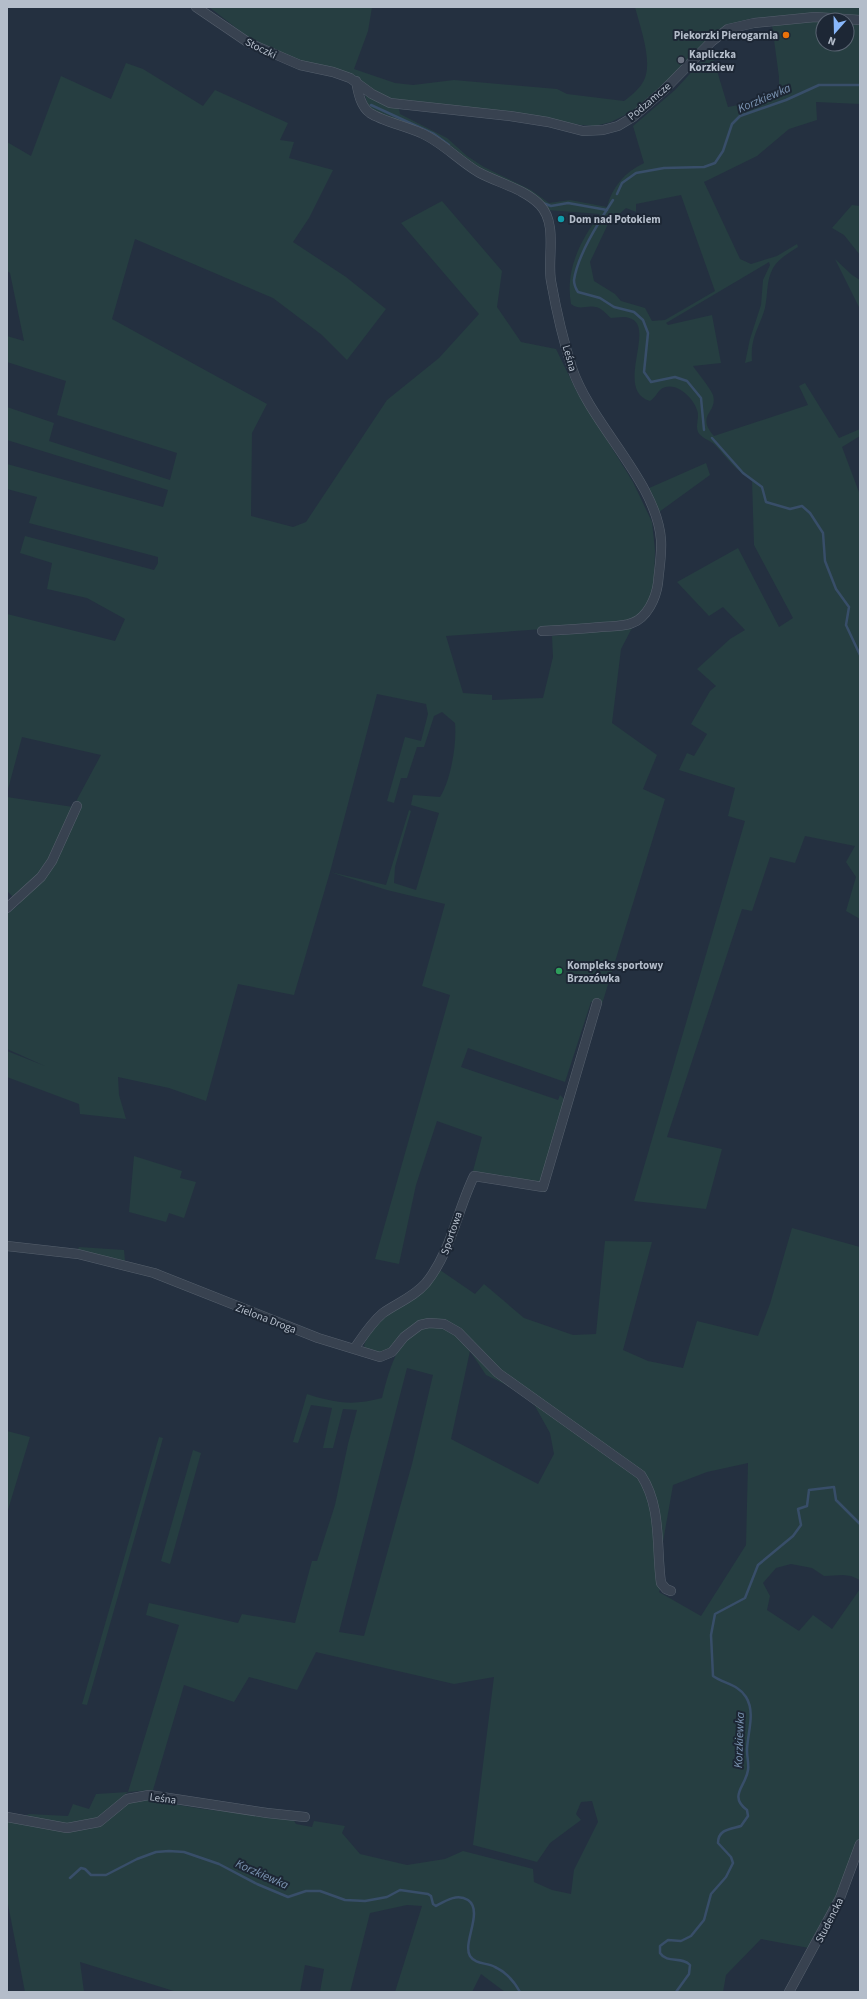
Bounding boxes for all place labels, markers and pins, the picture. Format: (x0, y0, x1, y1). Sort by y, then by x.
place label: Piekorzki Pierogarnia (674, 28, 778, 43)
marker: Piekorzki Pierogarnia (781, 30, 791, 40)
place label: Kapliczka Korzkiew (689, 47, 736, 75)
marker: Kapliczka Korzkiew (676, 55, 686, 65)
place label: Dom nad Potokiem (569, 212, 661, 227)
marker: Dom nad Potokiem (556, 214, 566, 224)
place label: Kompleks sportowy Brzozówka (567, 958, 664, 986)
marker: Kompleks sportowy Brzozówka (554, 966, 564, 976)

